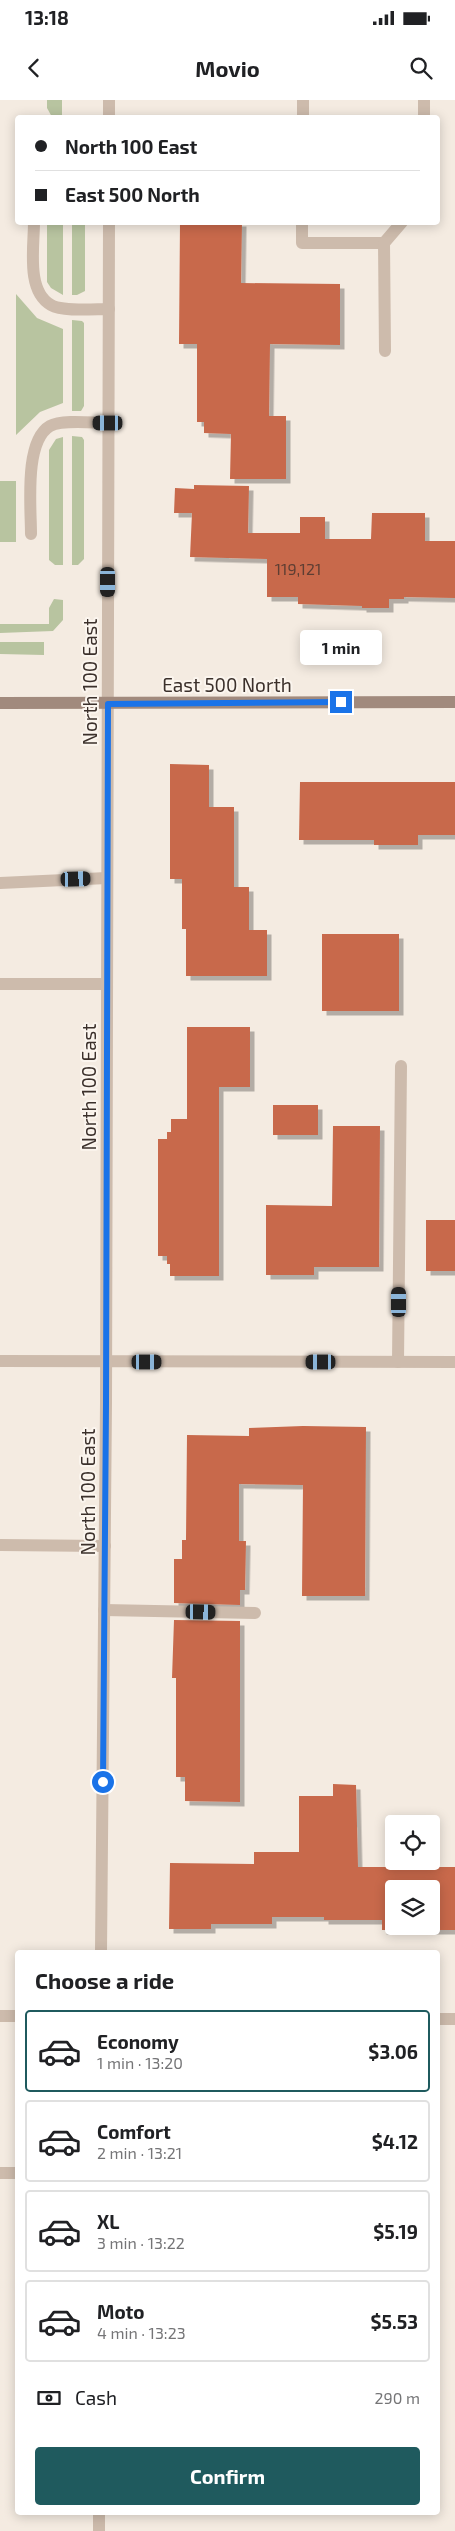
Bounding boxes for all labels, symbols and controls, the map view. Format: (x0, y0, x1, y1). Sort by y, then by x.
text: 13:18 (25, 6, 69, 29)
icon: back (20, 54, 48, 82)
icon: search (407, 54, 435, 82)
text: Movio (195, 55, 260, 81)
text: North 100 East (65, 135, 197, 158)
text: East 500 North (65, 183, 200, 206)
car (93, 416, 123, 431)
house number: 119,121 (275, 559, 321, 578)
car (100, 567, 115, 597)
street label: North 100 East (78, 619, 101, 746)
callout: 1 min (300, 630, 382, 664)
text: 1 min (322, 638, 360, 657)
street label: East 500 North (162, 673, 292, 696)
route end (330, 691, 352, 713)
car (60, 871, 91, 887)
street label: North 100 East (77, 1024, 100, 1151)
car (391, 1287, 406, 1317)
car (132, 1355, 162, 1370)
car (306, 1355, 336, 1370)
street label: North 100 East (76, 1429, 99, 1556)
car (185, 1604, 216, 1620)
route start (92, 1771, 114, 1793)
map controls (385, 1815, 440, 1935)
button: locate (385, 1815, 440, 1870)
button: layers (385, 1880, 440, 1935)
text: Choose a ride (35, 1967, 174, 1993)
icon: car (37, 2029, 82, 2074)
text: Economy (97, 2030, 179, 2053)
text: $3.06 (368, 2040, 418, 2063)
text: 1 min · 13:20 (97, 2053, 183, 2072)
icon: car (37, 2119, 82, 2164)
text: Comfort (97, 2120, 171, 2143)
text: $4.12 (372, 2130, 418, 2153)
text: 2 min · 13:21 (97, 2143, 182, 2162)
icon: car (37, 2209, 82, 2254)
text: XL (97, 2210, 119, 2233)
text: $5.19 (373, 2220, 418, 2243)
text: 3 min · 13:22 (97, 2233, 185, 2252)
icon: car (37, 2299, 82, 2344)
text: Moto (97, 2300, 145, 2323)
text: $5.53 (371, 2310, 418, 2333)
text: 4 min · 13:23 (97, 2323, 186, 2342)
icon: cash (35, 2384, 63, 2412)
text: Cash (75, 2386, 117, 2409)
text: 290 m (375, 2388, 420, 2407)
button: Confirm (35, 2447, 420, 2505)

